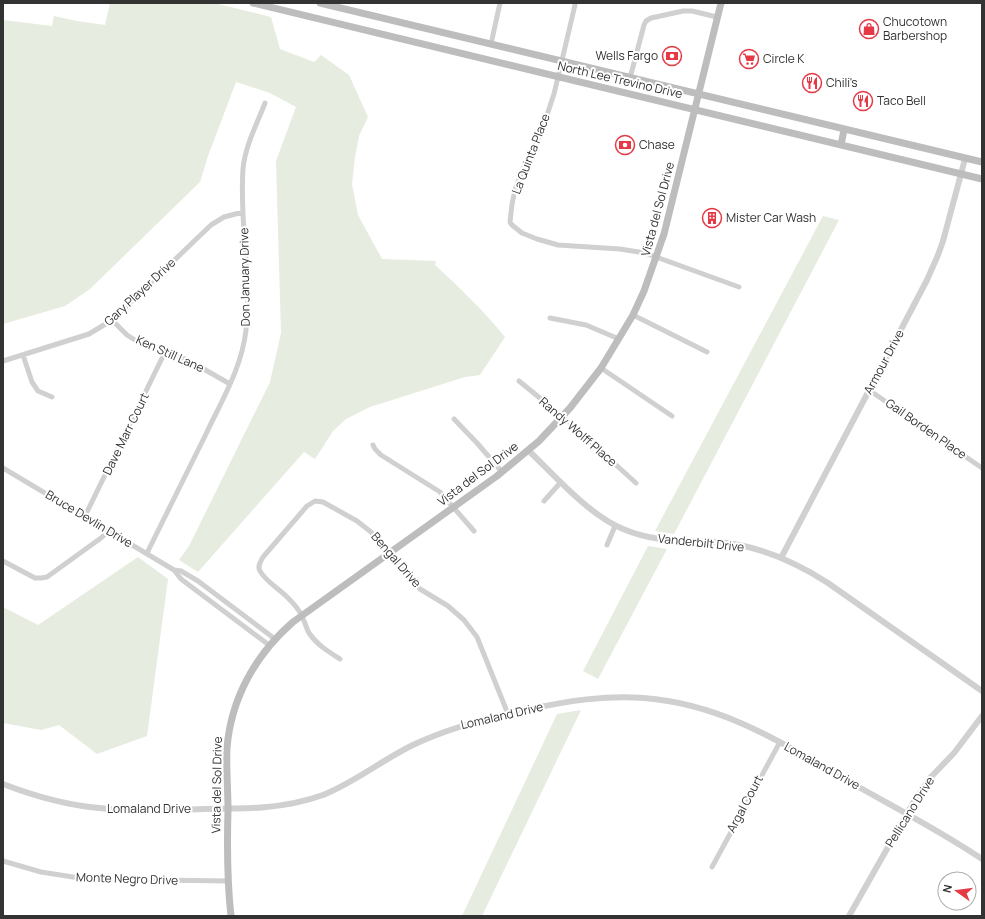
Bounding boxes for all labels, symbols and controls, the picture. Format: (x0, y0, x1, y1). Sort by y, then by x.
place label: Chucotown Barbershop (883, 13, 947, 44)
shop icon: Chucotown Barbershop (858, 18, 880, 40)
bank icon: Wells Fargo (661, 45, 683, 67)
place label: Wells Fargo (595, 47, 658, 64)
supermarket icon: Circle K (738, 48, 760, 70)
place label: Circle K (763, 50, 805, 67)
street label: North Lee Trevino Drive (556, 57, 684, 102)
restaurant icon: Chili's (801, 72, 823, 94)
place label: Chili's (826, 74, 858, 91)
restaurant icon: Taco Bell (852, 90, 874, 112)
place label: Taco Bell (877, 92, 926, 109)
street label: La Quinta Place (507, 111, 554, 197)
bank icon: Chase (614, 134, 636, 156)
place label: Chase (639, 136, 675, 153)
street label: Vista del Sol Drive (637, 160, 678, 258)
building icon: Mister Car Wash (701, 207, 723, 229)
place label: Mister Car Wash (726, 209, 816, 226)
street label: Don January Drive (235, 227, 254, 327)
street label: Gary Player Drive (100, 254, 179, 329)
street label: Armour Drive (859, 326, 908, 397)
street label: Ken Still Lane (133, 331, 207, 376)
street label: Dave Marr Court (98, 390, 153, 478)
street label: Randy Wolff Place (536, 393, 621, 470)
street label: Gail Borden Place (882, 394, 970, 463)
street label: Vista del Sol Drive (434, 438, 522, 510)
street label: Bruce Devlin Drive (43, 486, 136, 551)
street label: Bengal Drive (368, 528, 425, 591)
street label: Vanderbilt Drive (657, 530, 745, 555)
street label: Lomaland Drive (459, 698, 545, 733)
street label: Vista del Sol Drive (207, 736, 226, 834)
street label: Lomaland Drive (781, 738, 863, 793)
street label: Argal Court (722, 772, 767, 835)
street label: Pellicano Drive (881, 773, 938, 850)
street label: Lomaland Drive (107, 800, 191, 817)
street label: Monte Negro Drive (76, 868, 178, 889)
north arrow (937, 871, 977, 911)
text: N (939, 883, 955, 894)

